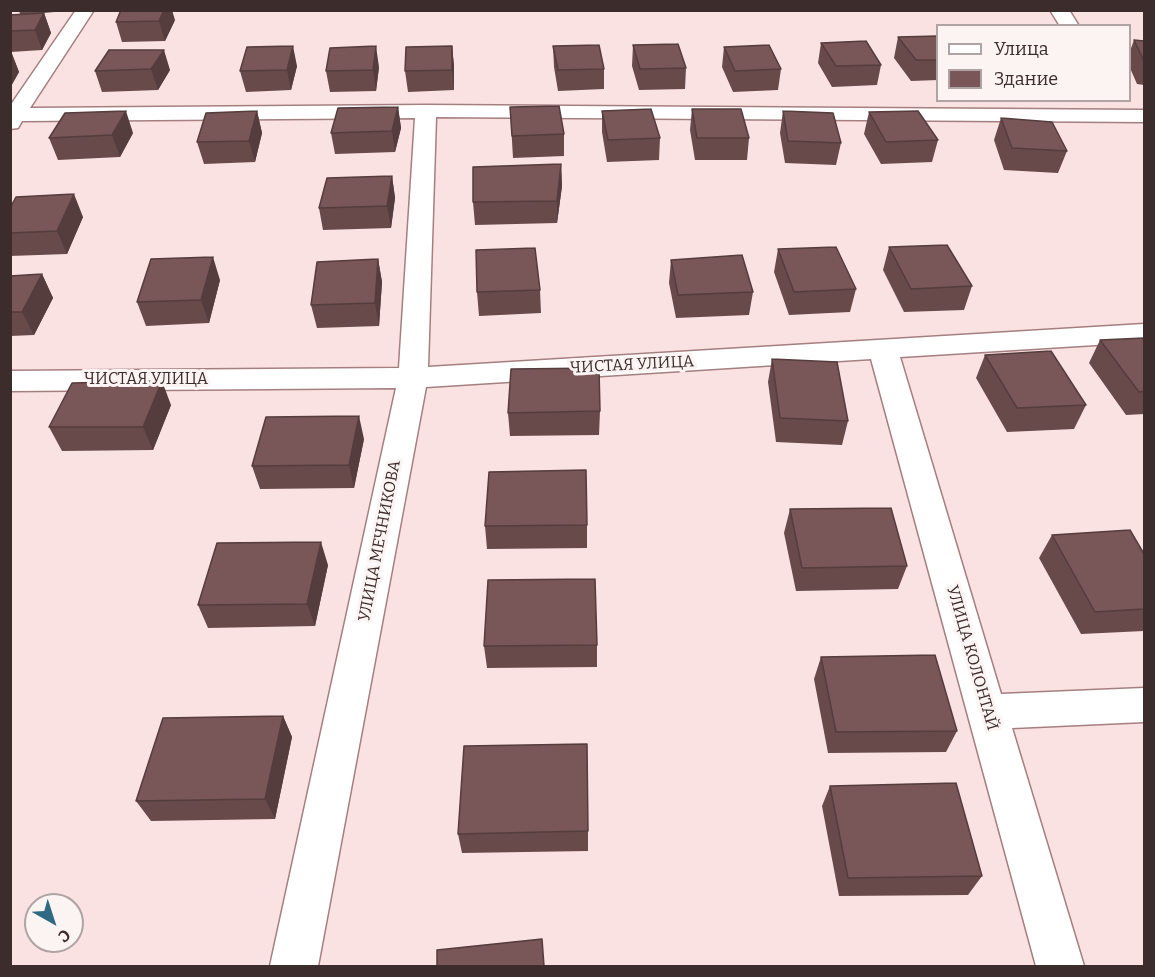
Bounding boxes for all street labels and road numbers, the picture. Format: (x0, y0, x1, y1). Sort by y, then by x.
street label: ЧИСТАЯ УЛИЦА (569, 352, 695, 378)
street label: ЧИСТАЯ УЛИЦА (84, 370, 208, 390)
street label: УЛИЦА МЕЧНИКОВА (355, 459, 405, 623)
street label: УЛИЦА КОЛОНТАЙ (942, 583, 1002, 733)

